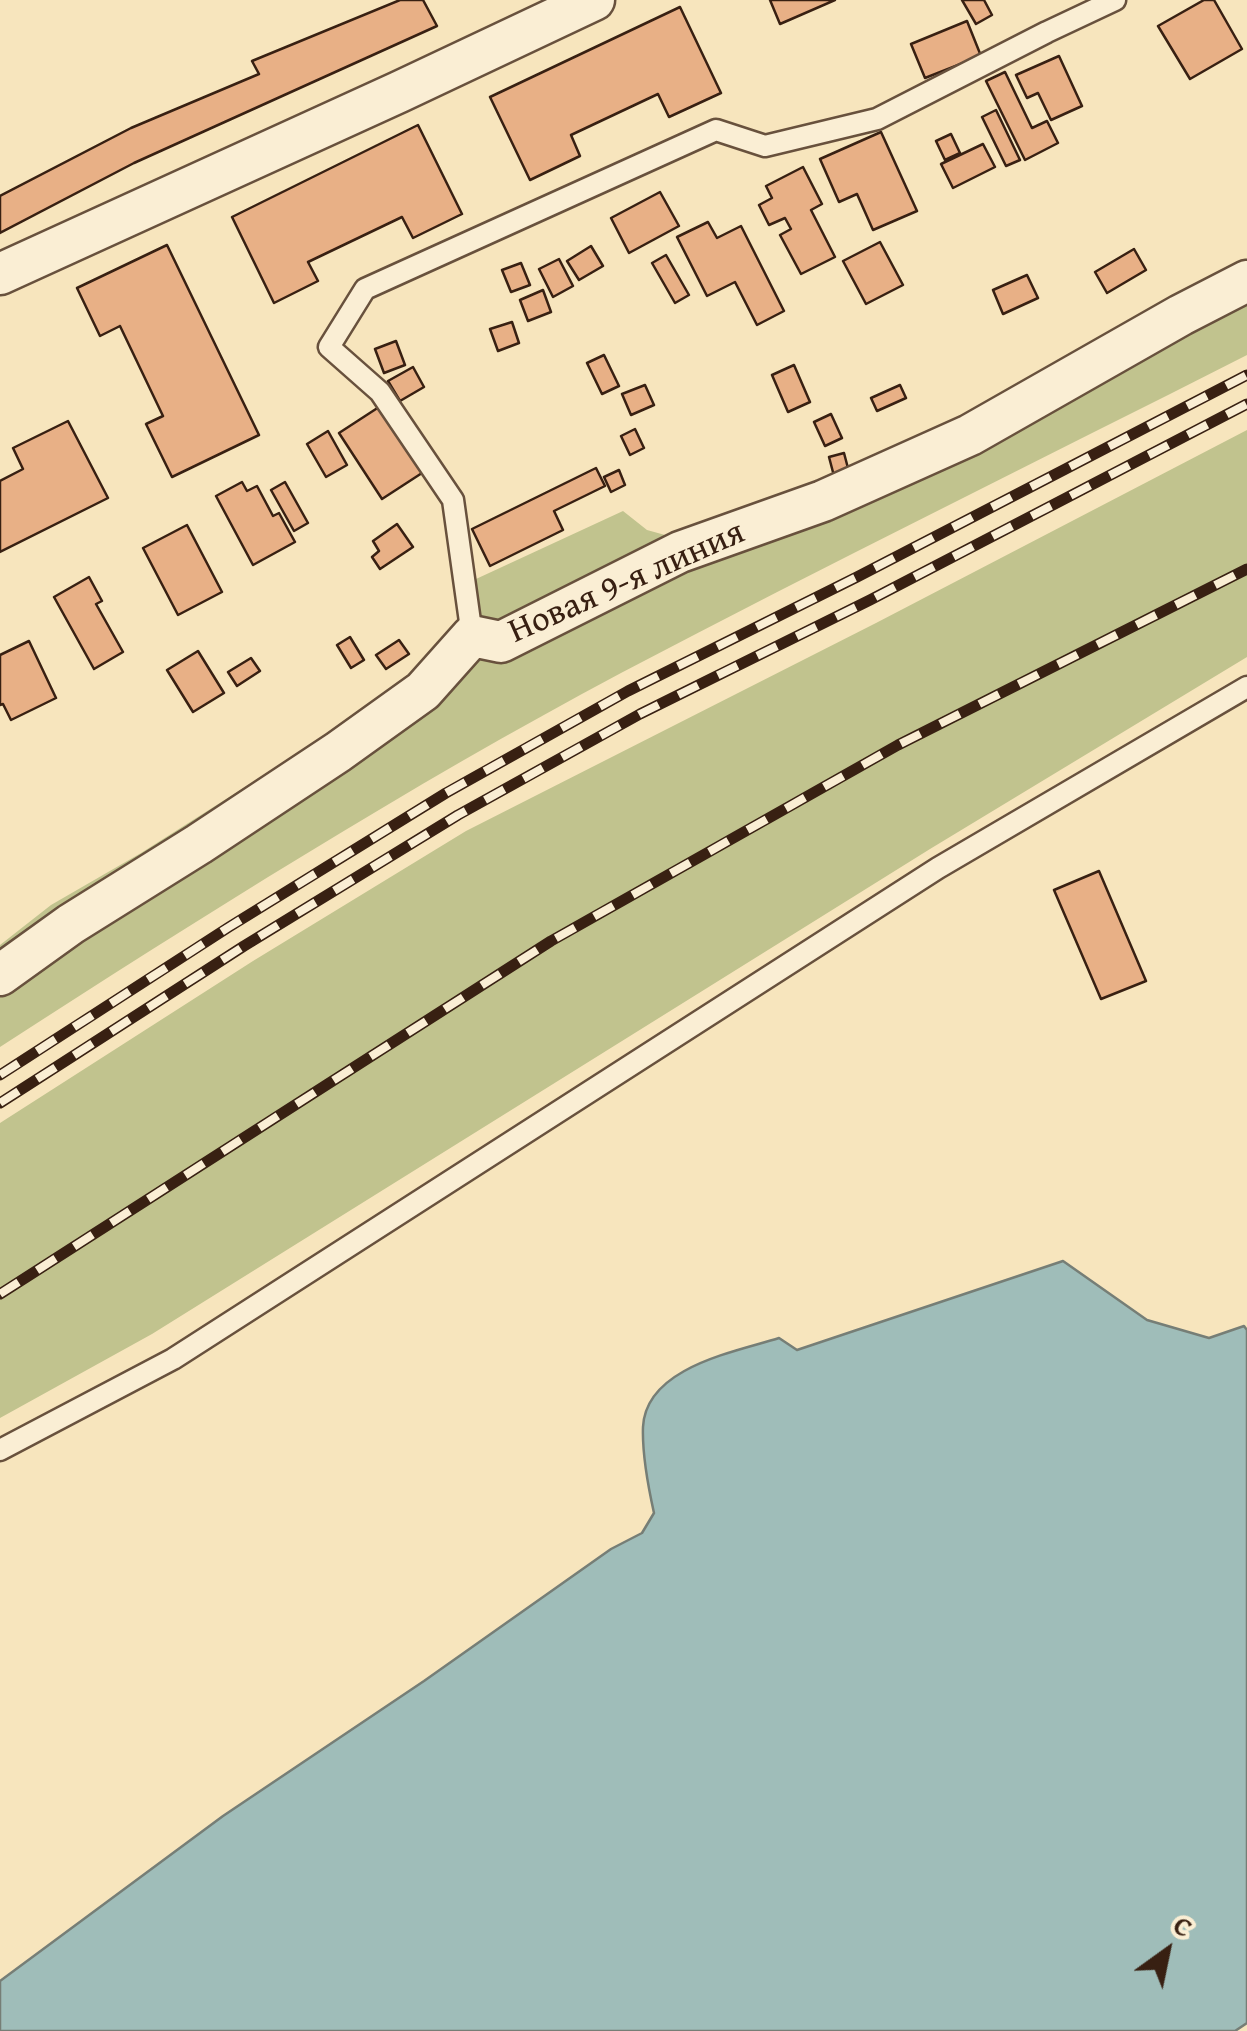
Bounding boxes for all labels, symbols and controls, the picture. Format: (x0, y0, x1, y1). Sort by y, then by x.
street label: Новая 9-я линия (503, 512, 751, 654)
north arrow (1117, 1901, 1217, 2001)
text: С (1166, 1904, 1201, 1947)

